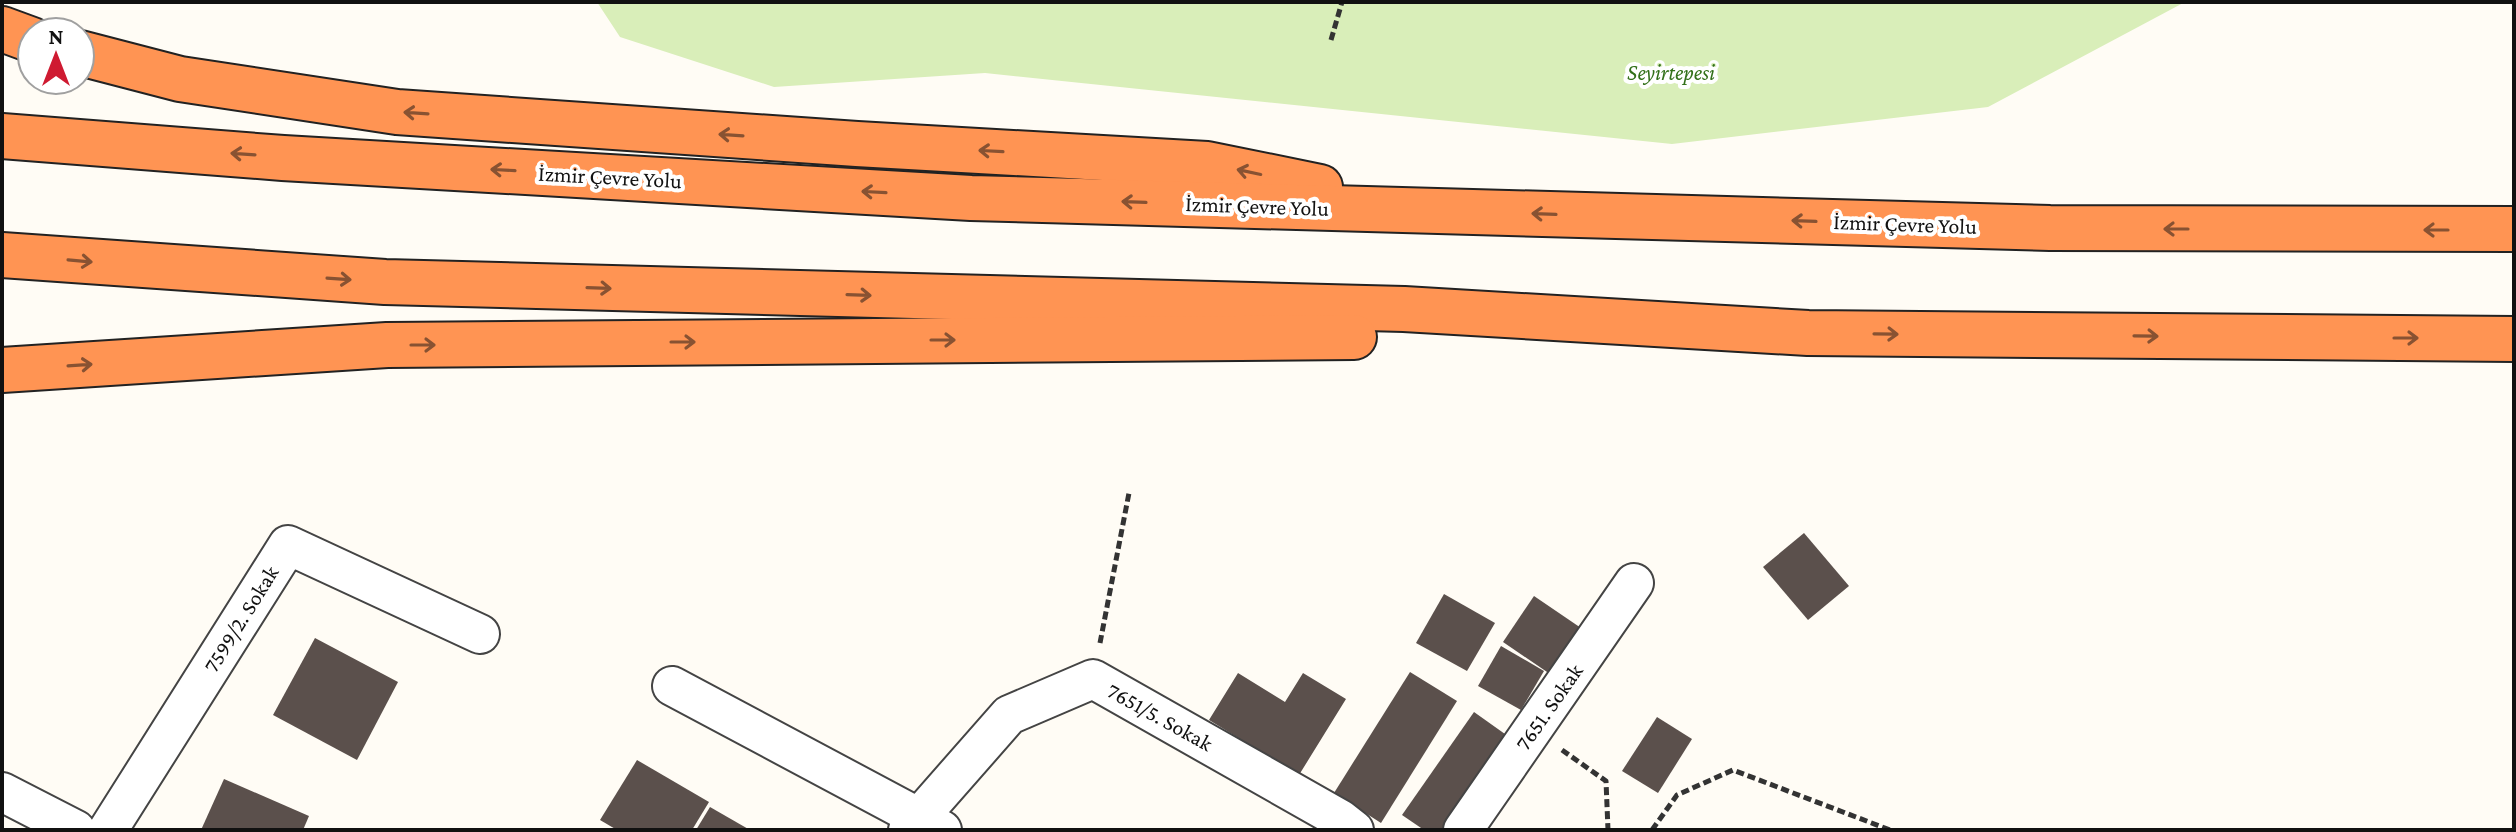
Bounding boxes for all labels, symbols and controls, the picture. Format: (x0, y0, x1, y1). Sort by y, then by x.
north arrow (16, 16, 96, 96)
text: N (49, 24, 64, 49)
park label: Seyirtepesi (1627, 60, 1715, 85)
one-way arrow (403, 105, 430, 120)
one-way arrow (718, 127, 745, 142)
one-way arrow (978, 144, 1005, 159)
one-way arrow (230, 147, 257, 162)
street label: İzmir Çevre Yolu (538, 161, 683, 193)
one-way arrow (490, 163, 517, 178)
one-way arrow (1237, 164, 1263, 179)
one-way arrow (861, 184, 888, 199)
street label: İzmir Çevre Yolu (1185, 191, 1330, 221)
one-way arrow (1121, 195, 1148, 210)
one-way arrow (1531, 206, 1558, 221)
street label: İzmir Çevre Yolu (1833, 209, 1978, 239)
one-way arrow (1791, 214, 1818, 229)
one-way arrow (2163, 221, 2190, 237)
one-way arrow (2423, 222, 2450, 238)
one-way arrow (66, 254, 93, 269)
one-way arrow (325, 272, 352, 287)
one-way arrow (585, 280, 612, 295)
one-way arrow (845, 287, 872, 302)
one-way arrow (1872, 326, 1899, 342)
one-way arrow (2132, 329, 2159, 344)
one-way arrow (2392, 330, 2419, 346)
one-way arrow (929, 332, 956, 348)
one-way arrow (669, 334, 696, 350)
one-way arrow (409, 337, 436, 352)
one-way arrow (66, 357, 93, 372)
street label: 7599/2. Sokak (198, 561, 284, 677)
street label: 7651. Sokak (1510, 659, 1588, 755)
street label: 7651/5. Sokak (1103, 678, 1218, 756)

